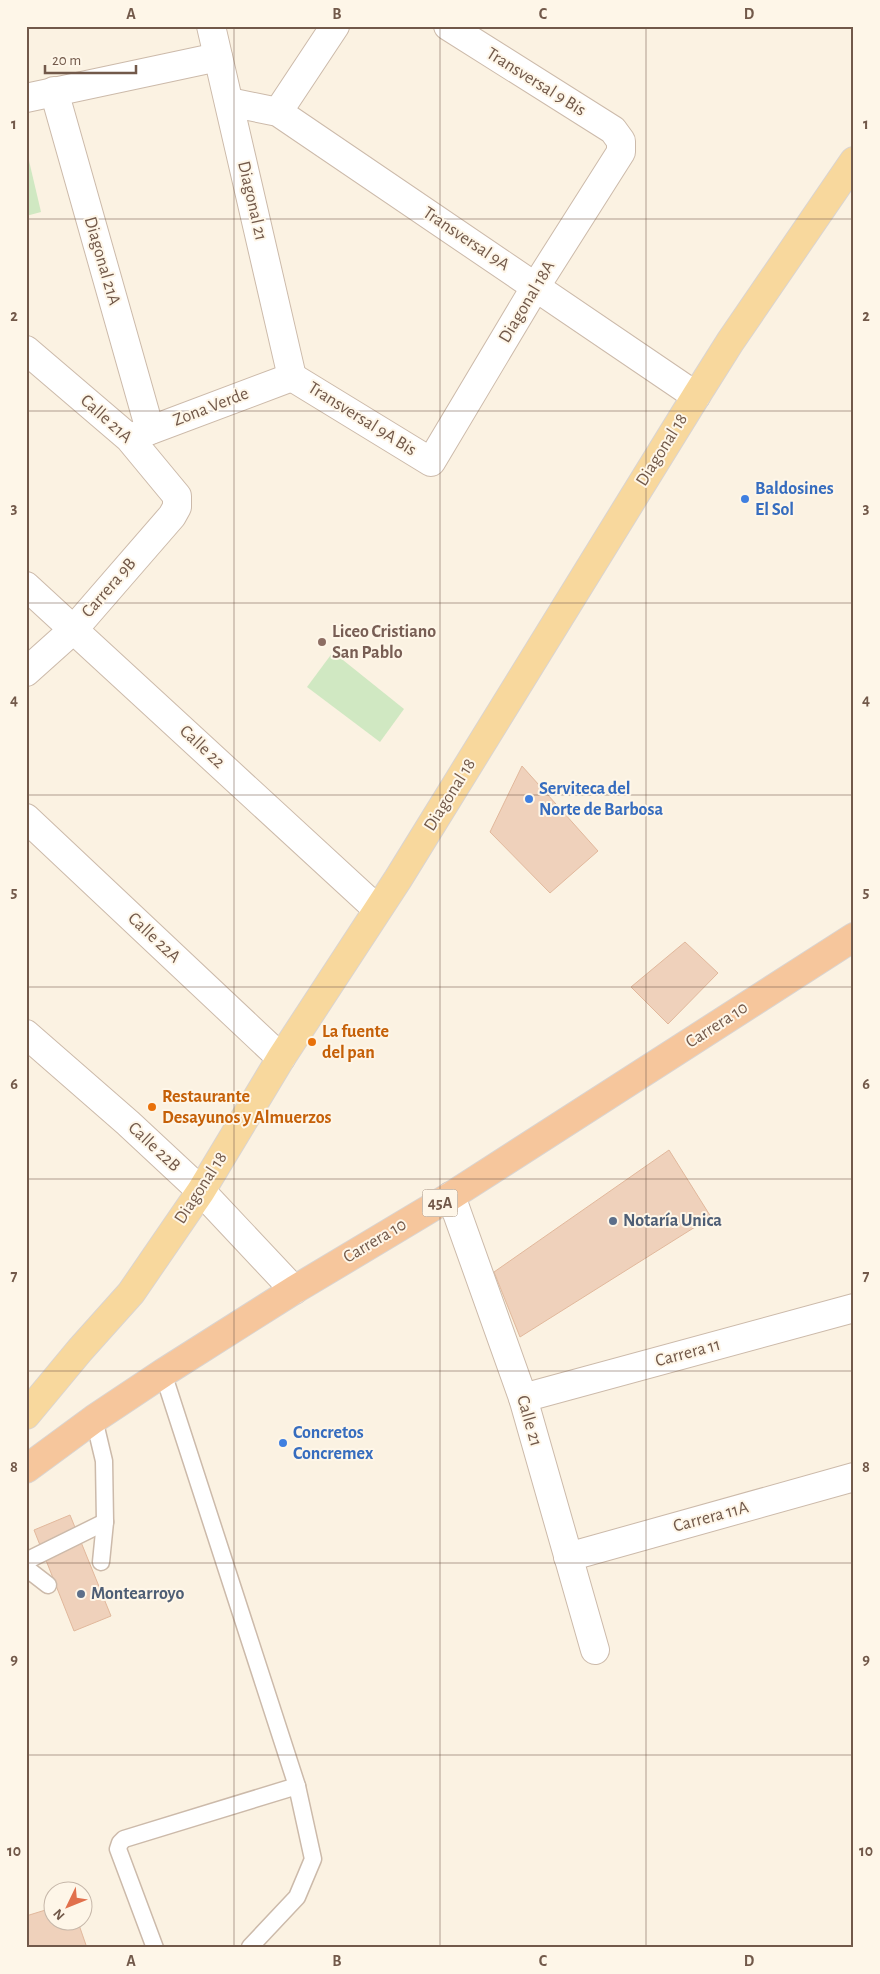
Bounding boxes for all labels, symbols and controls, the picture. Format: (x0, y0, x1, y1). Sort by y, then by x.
text: A (126, 6, 136, 22)
text: B (332, 6, 342, 22)
text: C (539, 6, 548, 22)
text: D (744, 6, 755, 22)
scale bar (45, 42, 136, 74)
street label: Transversal 9 Bis (483, 44, 589, 120)
text: 20 m (52, 53, 81, 68)
text: 1 (11, 116, 17, 132)
text: 1 (863, 116, 869, 132)
street label: Diagonal 21 (234, 159, 270, 243)
street label: Transversal 9A (419, 204, 513, 275)
street label: Diagonal 21A (81, 215, 123, 308)
street label: Diagonal 18A (496, 257, 559, 346)
text: 2 (10, 308, 18, 324)
text: 2 (862, 308, 870, 324)
street label: Transversal 9A Bis (305, 379, 419, 459)
street label: Zona Verde (171, 384, 251, 430)
street label: Calle 21A (77, 391, 136, 447)
street label: Diagonal 18 (633, 411, 691, 489)
place label: Baldosines El Sol (755, 480, 834, 519)
marker: Baldosines El Sol (739, 493, 751, 505)
text: 3 (11, 500, 18, 516)
text: 3 (863, 500, 870, 516)
street label: Carrera 9B (78, 555, 140, 621)
place label: Liceo Cristiano San Pablo (332, 623, 436, 662)
marker: Liceo Cristiano San Pablo (316, 636, 328, 648)
text: 4 (10, 692, 18, 708)
text: 4 (862, 692, 870, 708)
street label: Calle 22 (176, 722, 228, 772)
street label: Diagonal 18 (421, 756, 479, 834)
place label: Serviteca del Norte de Barbosa (539, 780, 663, 819)
marker: Serviteca del Norte de Barbosa (523, 793, 535, 805)
text: 5 (11, 884, 18, 900)
text: 5 (863, 884, 870, 900)
street label: Calle 22A (124, 909, 184, 967)
street label: Carrera 10 (683, 998, 751, 1052)
place label: La fuente del pan (322, 1023, 389, 1062)
marker: La fuente del pan (306, 1036, 318, 1048)
text: 6 (10, 1076, 18, 1092)
text: 6 (862, 1076, 870, 1092)
place label: Restaurante Desayunos y Almuerzos (162, 1088, 332, 1127)
marker: Restaurante Desayunos y Almuerzos (146, 1101, 158, 1113)
street label: Calle 22B (124, 1119, 184, 1175)
street label: Diagonal 18 (171, 1149, 231, 1227)
road number: 45A (422, 1190, 458, 1216)
place label: Notaría Unica (623, 1212, 722, 1230)
street label: Carrera 10 (340, 1215, 410, 1267)
marker: Notaría Unica (607, 1215, 619, 1227)
text: 7 (11, 1268, 18, 1284)
text: 7 (863, 1268, 870, 1284)
street label: Carrera 11 (653, 1336, 723, 1370)
street label: Calle 21 (513, 1393, 545, 1449)
place label: Concretos Concremex (293, 1424, 374, 1463)
marker: Concretos Concremex (277, 1437, 289, 1449)
text: 8 (10, 1459, 18, 1475)
text: 8 (862, 1459, 870, 1475)
street label: Carrera 11A (671, 1498, 751, 1536)
place label: Montearroyo (91, 1585, 184, 1603)
marker: Montearroyo (75, 1588, 87, 1600)
text: 9 (10, 1651, 18, 1667)
text: 9 (862, 1651, 870, 1667)
text: 10 (7, 1843, 21, 1859)
text: 10 (859, 1843, 873, 1859)
north arrow (42, 1882, 92, 1932)
text: N (51, 1906, 68, 1923)
text: A (126, 1953, 136, 1969)
text: B (332, 1953, 342, 1969)
text: C (539, 1953, 548, 1969)
text: D (744, 1953, 755, 1969)

